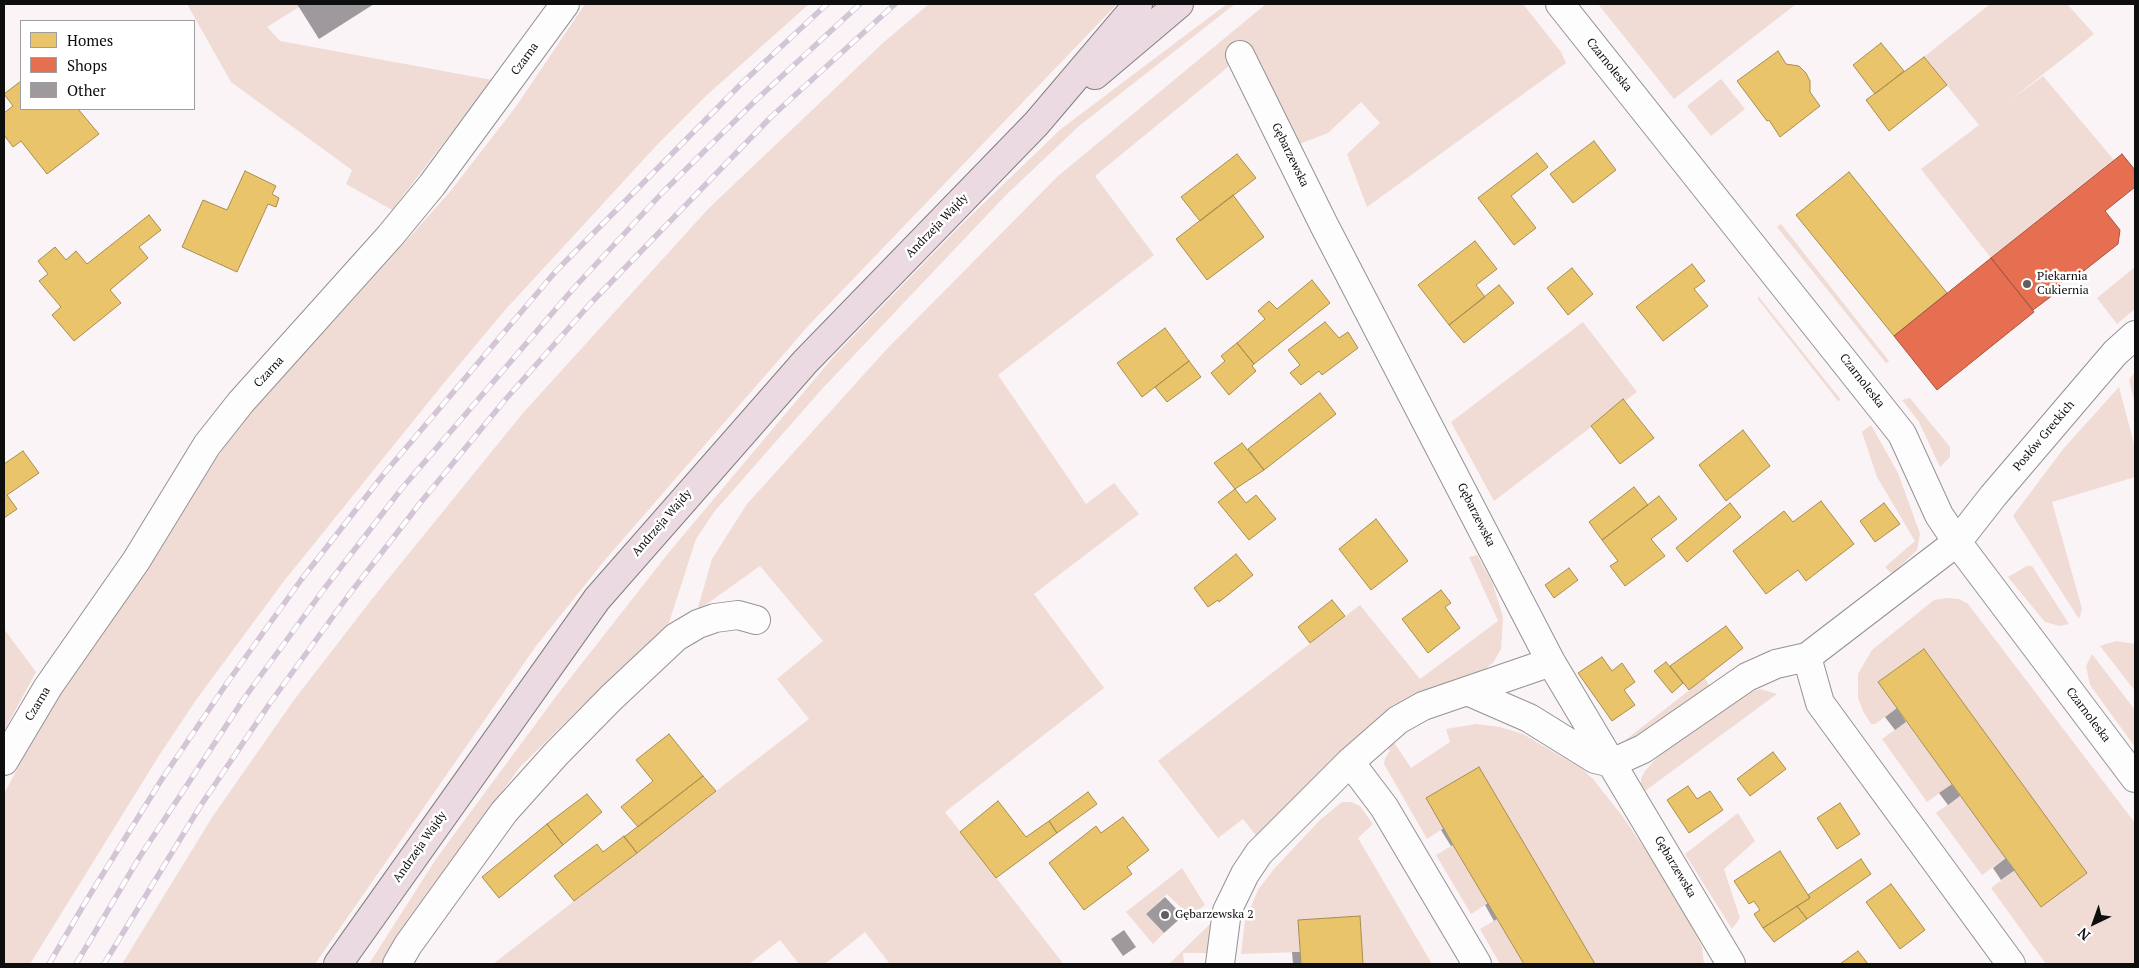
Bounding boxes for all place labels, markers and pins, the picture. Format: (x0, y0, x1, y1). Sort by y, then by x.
place label: Piekarnia Cukiernia (2037, 270, 2089, 298)
marker: Piekarnia Cukiernia (2021, 278, 2033, 290)
place label: Gębarzewska 2 (1175, 908, 1254, 922)
marker: Gębarzewska 2 (1159, 909, 1171, 921)

